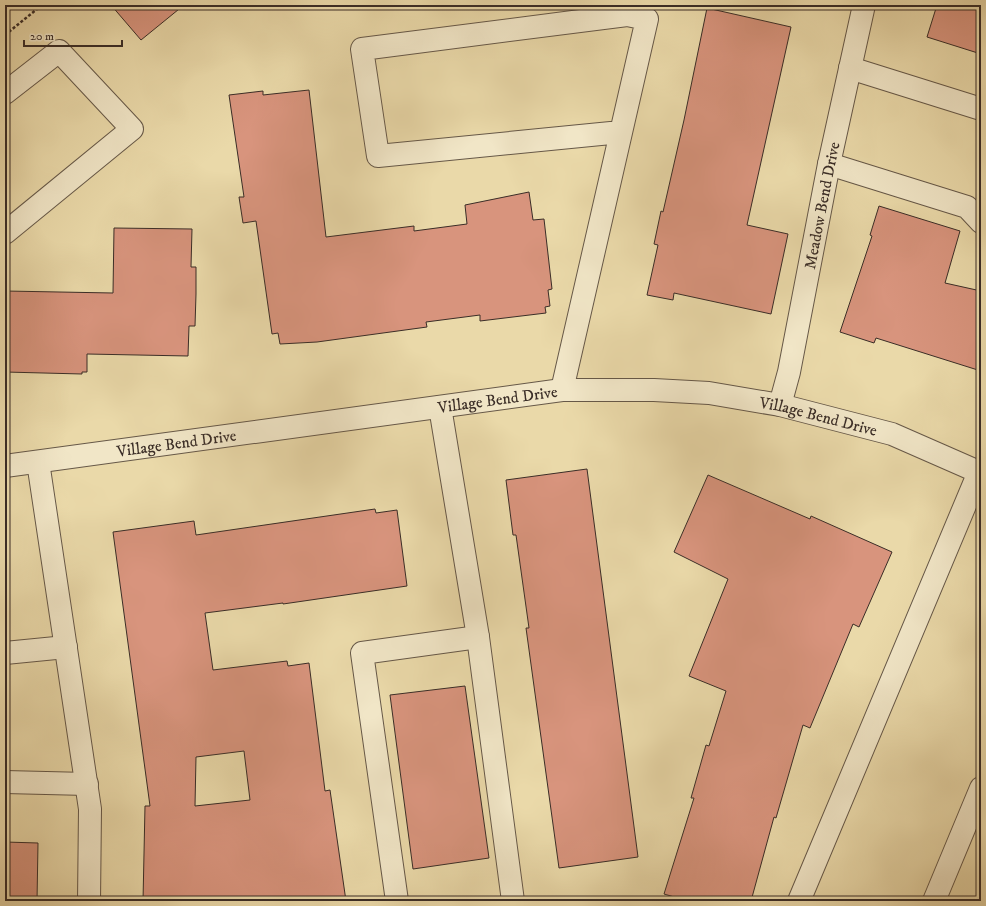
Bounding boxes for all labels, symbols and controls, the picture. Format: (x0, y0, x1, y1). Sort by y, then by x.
scale bar (24, 22, 122, 48)
text: 20 m (30, 29, 54, 44)
street label: Meadow Bend Drive (800, 140, 845, 271)
street label: Village Bend Drive (436, 382, 559, 418)
street label: Village Bend Drive (757, 393, 879, 441)
street label: Village Bend Drive (114, 425, 238, 462)

